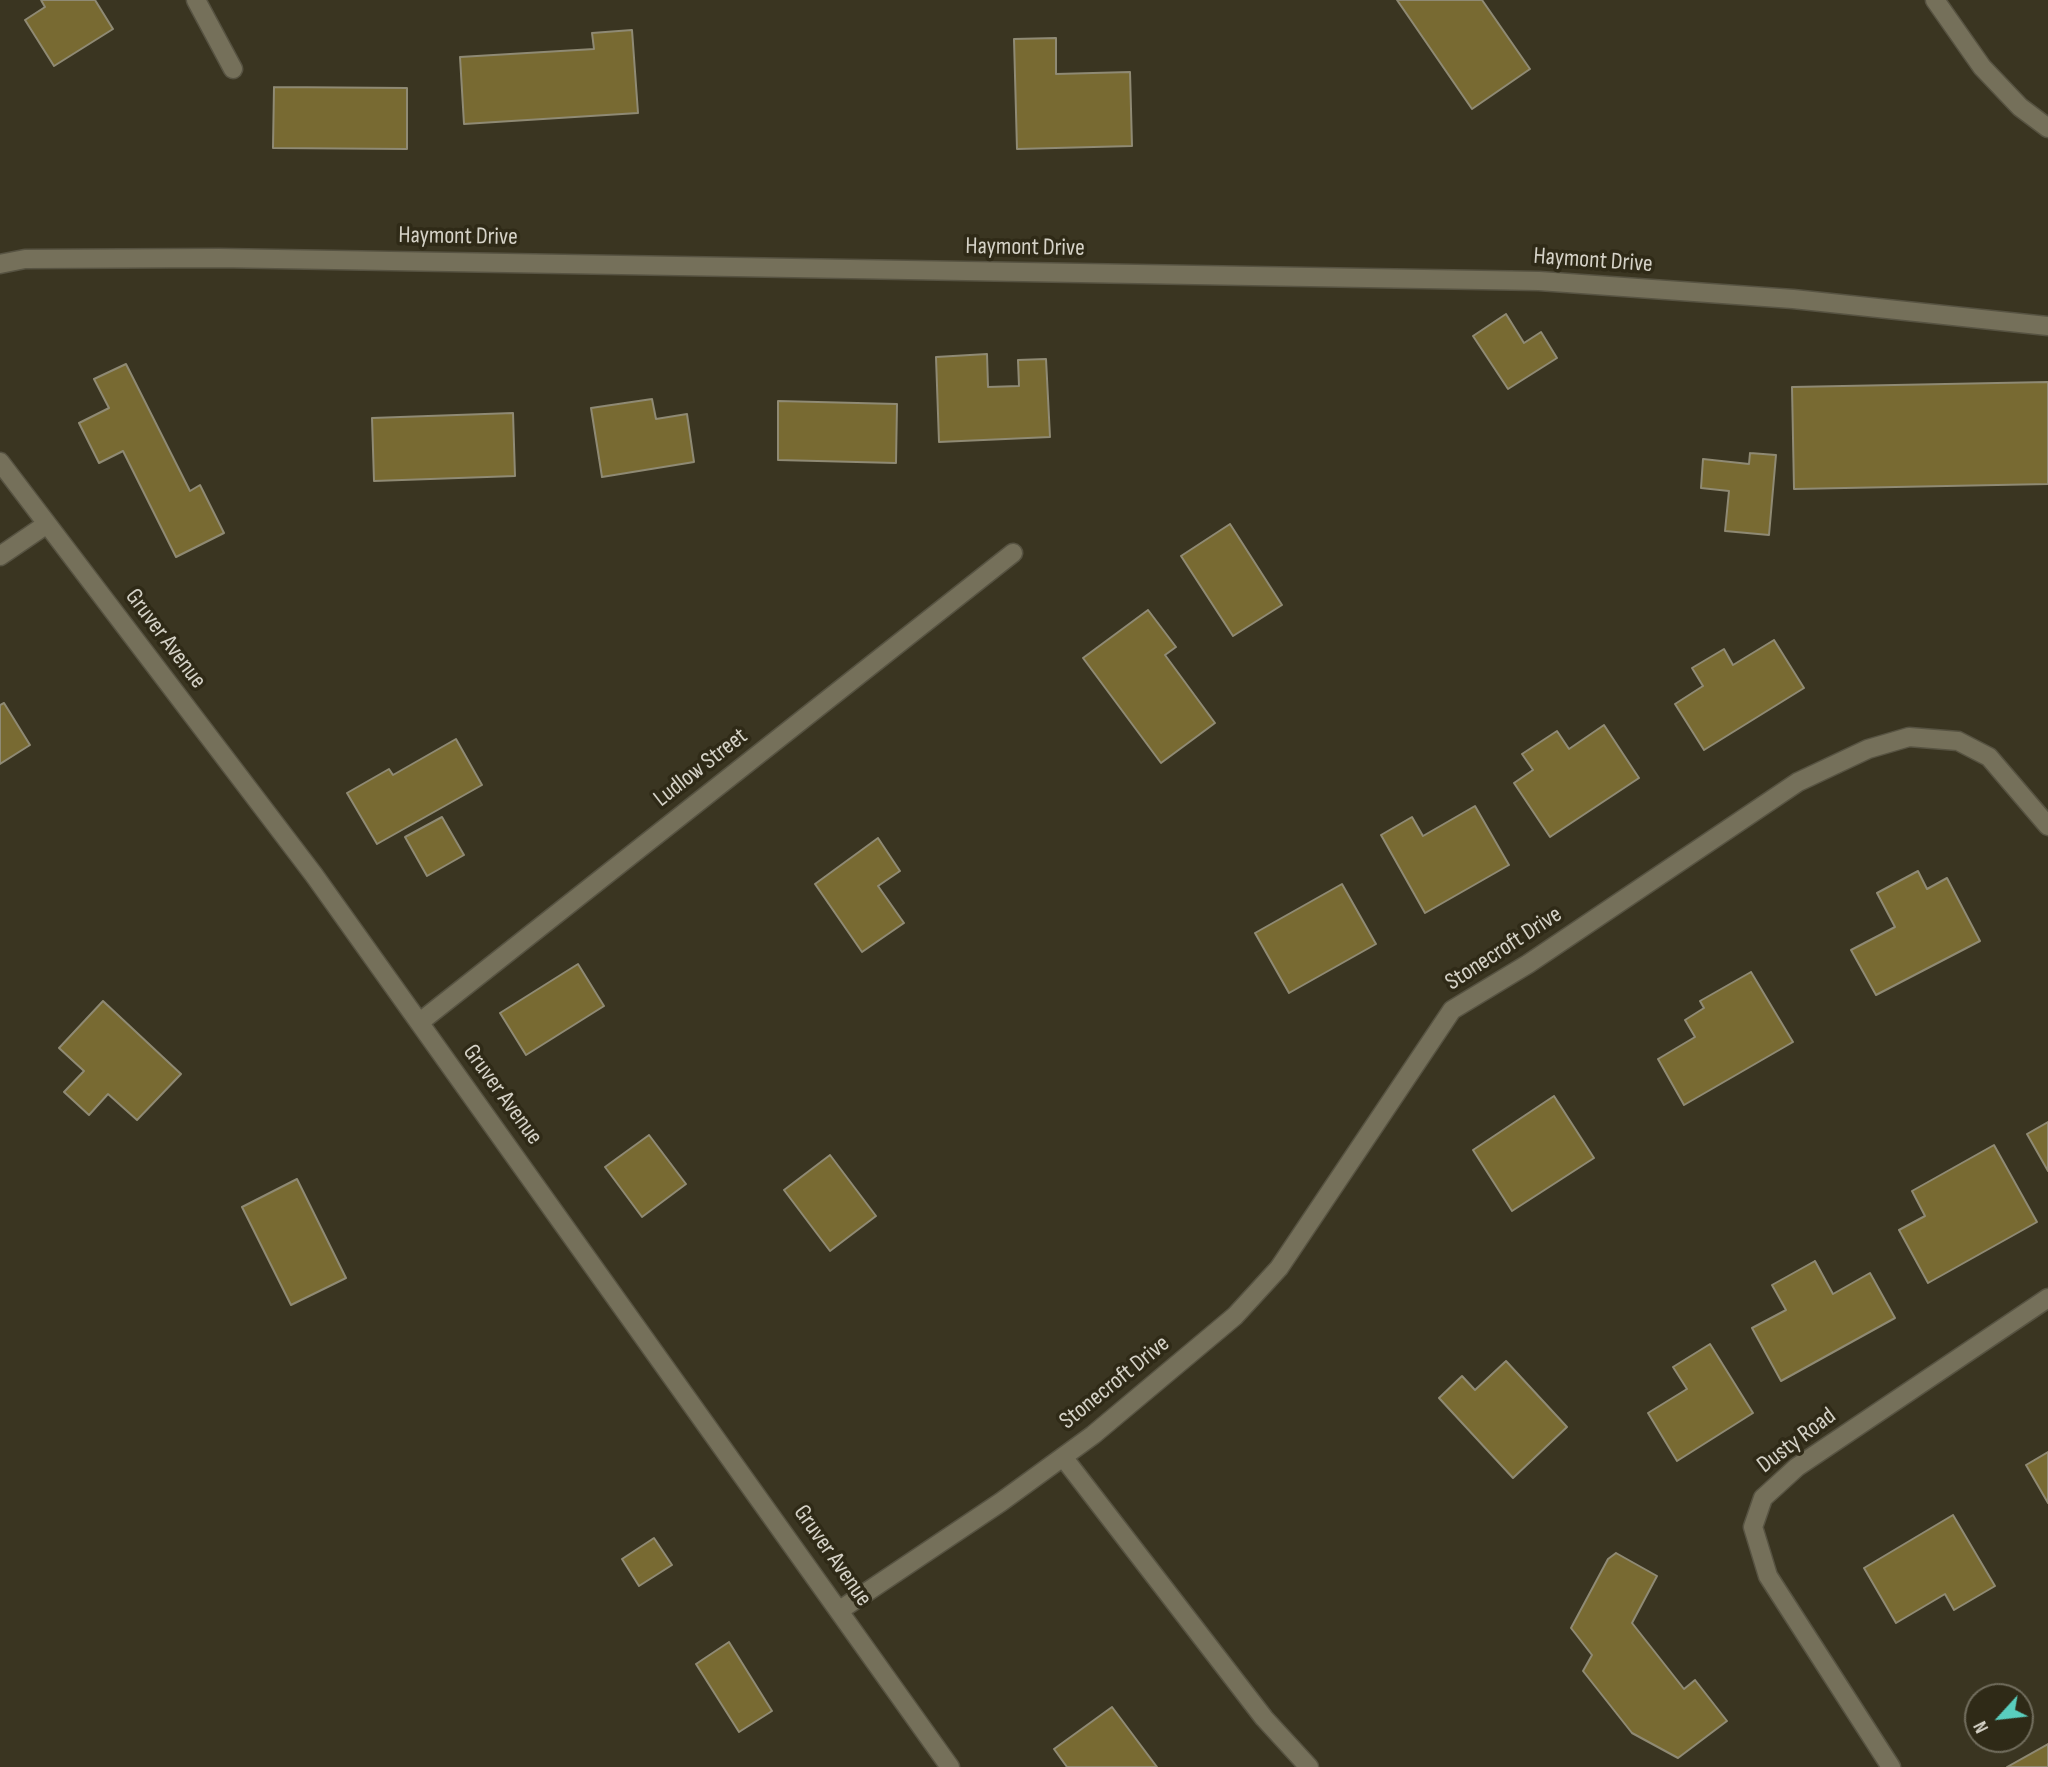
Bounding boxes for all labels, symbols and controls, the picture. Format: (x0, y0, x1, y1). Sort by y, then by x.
street label: Haymont Drive (398, 222, 518, 252)
street label: Haymont Drive (965, 233, 1085, 263)
street label: Haymont Drive (1532, 242, 1654, 280)
street label: Gruver Avenue (118, 584, 212, 694)
street label: Ludlow Street (648, 722, 754, 814)
street label: Stonecroft Drive (1440, 901, 1568, 997)
street label: Gruver Avenue (456, 1039, 548, 1151)
street label: Stonecroft Drive (1054, 1330, 1176, 1436)
street label: Dusty Road (1752, 1402, 1842, 1480)
street label: Gruver Avenue (787, 1500, 877, 1612)
north arrow (1964, 1683, 2034, 1753)
text: N (1969, 1717, 1994, 1737)

